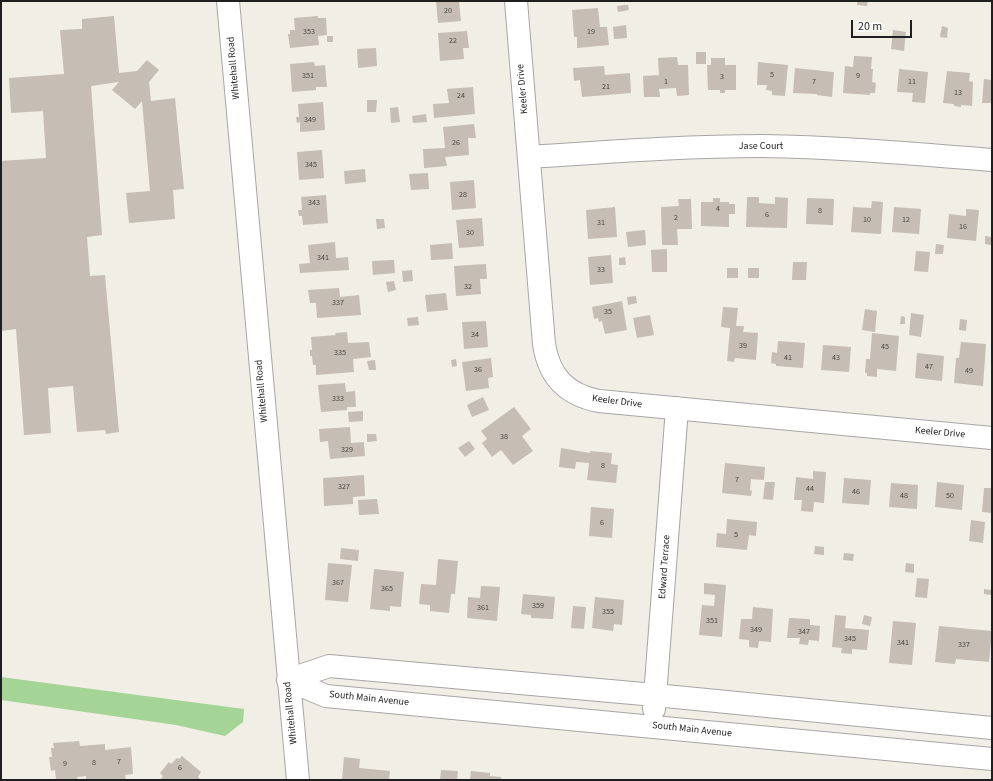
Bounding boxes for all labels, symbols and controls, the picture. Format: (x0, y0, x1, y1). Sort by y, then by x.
house number: 20 (444, 6, 452, 16)
scale bar (853, 12, 914, 38)
text: 20 m (858, 18, 882, 35)
house number: 353 (303, 27, 315, 37)
house number: 19 (587, 27, 595, 37)
street label: Whitehall Road (225, 36, 243, 100)
house number: 22 (449, 36, 457, 46)
street label: Keeler Drive (515, 63, 531, 115)
house number: 5 (770, 70, 774, 80)
house number: 351 (302, 71, 314, 81)
house number: 9 (856, 71, 860, 81)
house number: 3 (720, 72, 724, 82)
house number: 1 (664, 77, 668, 87)
house number: 7 (812, 77, 816, 87)
house number: 11 (908, 77, 916, 87)
house number: 21 (602, 82, 610, 92)
house number: 13 (954, 88, 962, 98)
house number: 24 (457, 91, 465, 101)
house number: 349 (304, 115, 316, 125)
house number: 26 (452, 138, 460, 148)
street label: Jase Court (739, 141, 783, 153)
house number: 345 (305, 160, 317, 170)
house number: 28 (459, 190, 467, 200)
house number: 343 (308, 198, 320, 208)
house number: 4 (716, 204, 720, 214)
house number: 8 (818, 206, 822, 216)
house number: 6 (765, 210, 769, 220)
house number: 2 (674, 213, 678, 223)
house number: 10 (863, 215, 871, 225)
house number: 12 (902, 215, 910, 225)
house number: 31 (597, 218, 605, 228)
house number: 16 (959, 222, 967, 232)
house number: 30 (466, 228, 474, 238)
house number: 341 (317, 253, 329, 263)
house number: 33 (597, 265, 605, 275)
house number: 32 (464, 282, 472, 292)
house number: 337 (332, 298, 344, 308)
house number: 35 (604, 307, 612, 317)
house number: 34 (471, 330, 479, 340)
house number: 39 (739, 341, 747, 351)
house number: 45 (881, 342, 889, 352)
house number: 335 (334, 348, 346, 358)
house number: 41 (784, 353, 792, 363)
house number: 43 (832, 353, 840, 363)
street label: Whitehall Road (253, 359, 271, 423)
house number: 47 (925, 362, 933, 372)
house number: 36 (474, 365, 482, 375)
house number: 49 (965, 366, 973, 376)
street label: Keeler Drive (591, 393, 643, 411)
house number: 333 (332, 394, 344, 404)
street label: Keeler Drive (914, 425, 966, 441)
house number: 38 (500, 432, 508, 442)
house number: 329 (341, 445, 353, 455)
house number: 8 (601, 461, 605, 471)
house number: 7 (735, 475, 739, 485)
house number: 327 (338, 482, 350, 492)
house number: 44 (806, 484, 814, 494)
house number: 46 (852, 487, 860, 497)
house number: 48 (900, 491, 908, 501)
house number: 50 (946, 491, 954, 501)
house number: 6 (600, 518, 604, 528)
house number: 5 (734, 530, 738, 540)
street label: Edward Terrace (657, 534, 673, 600)
house number: 367 (332, 578, 344, 588)
house number: 365 (381, 584, 393, 594)
house number: 359 (532, 601, 544, 611)
house number: 361 (477, 603, 489, 613)
house number: 355 (602, 607, 614, 617)
house number: 351 (706, 616, 718, 626)
house number: 349 (750, 625, 762, 635)
house number: 347 (798, 627, 810, 637)
house number: 345 (844, 634, 856, 644)
house number: 341 (897, 638, 909, 648)
house number: 337 (958, 640, 970, 650)
street label: Whitehall Road (282, 681, 300, 745)
street label: South Main Avenue (329, 689, 409, 709)
street label: South Main Avenue (652, 720, 732, 740)
house number: 7 (117, 757, 121, 767)
house number: 8 (92, 758, 96, 768)
house number: 9 (63, 759, 67, 769)
house number: 6 (178, 763, 182, 773)

